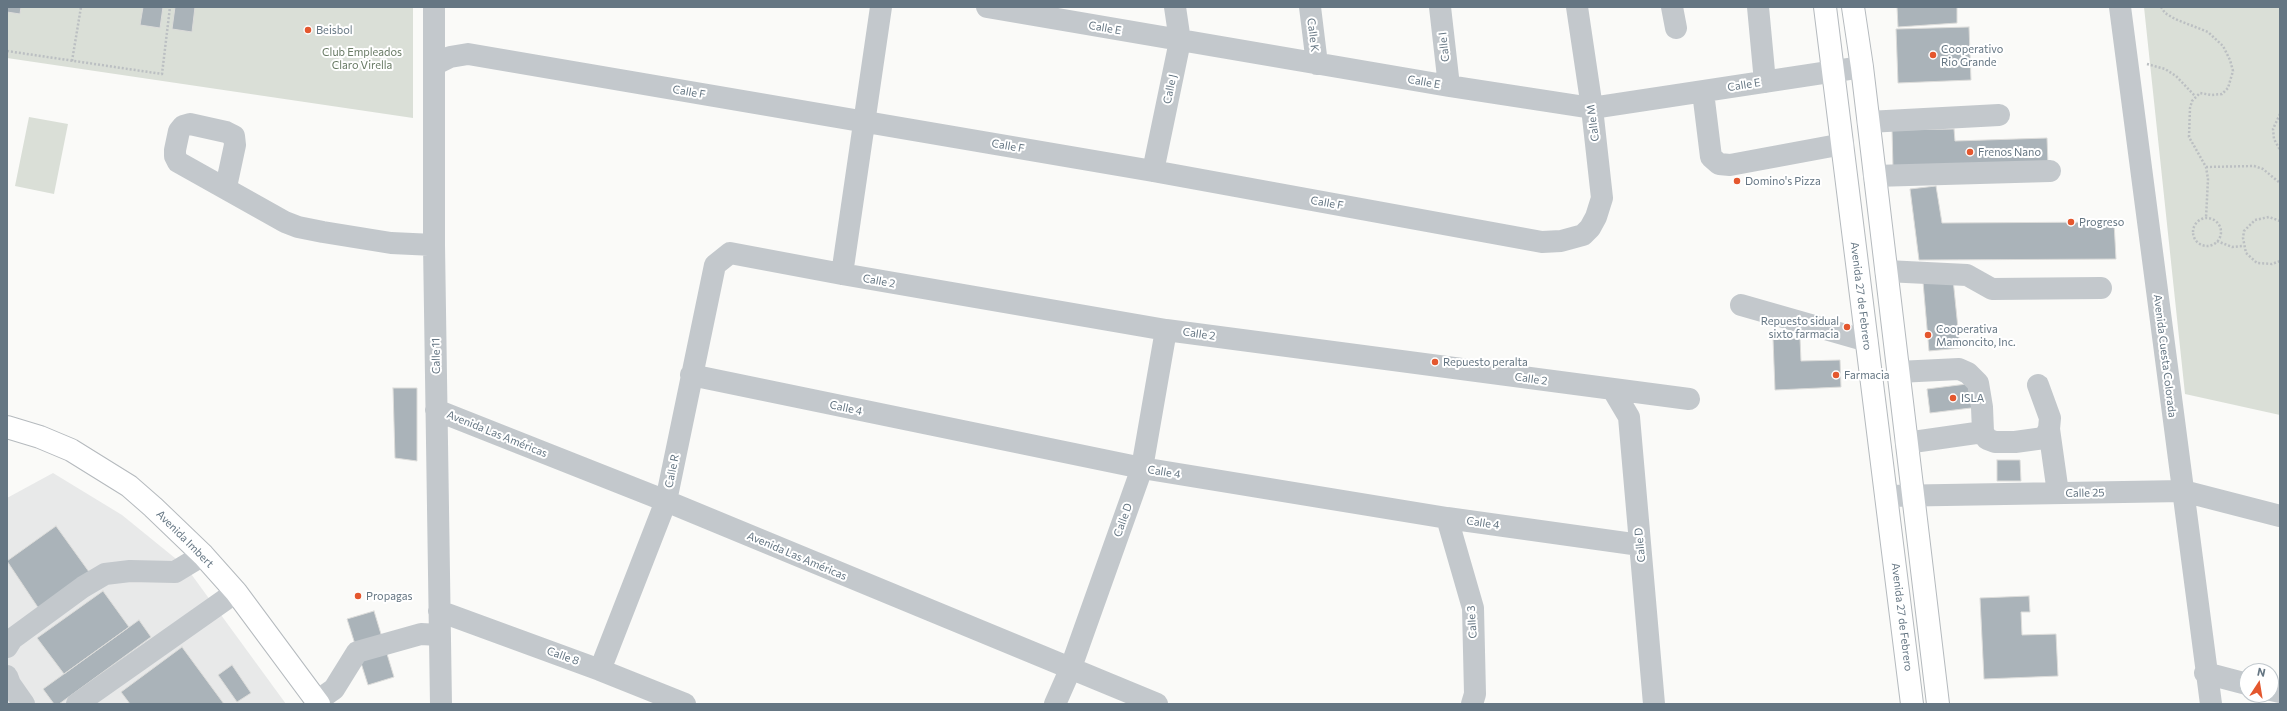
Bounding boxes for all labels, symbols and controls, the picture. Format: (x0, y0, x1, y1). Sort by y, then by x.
street label: Calle K (1304, 17, 1322, 53)
street label: Calle E (1087, 19, 1123, 37)
place label: Beisbol (316, 23, 353, 37)
marker: Beisbol (303, 25, 313, 35)
street label: Calle I (1436, 31, 1452, 63)
place label: Cooperativo Rio Grande (1941, 42, 2003, 68)
park label: Club Empleados Claro Virella (322, 45, 402, 71)
marker: Cooperativo Rio Grande (1928, 50, 1938, 60)
street label: Calle J (1160, 73, 1180, 105)
street label: Calle E (1406, 73, 1442, 91)
street label: Calle E (1727, 76, 1761, 94)
street label: Calle F (672, 83, 706, 101)
street label: Calle M (1584, 104, 1602, 142)
street label: Calle F (991, 137, 1025, 155)
place label: Frenos Nano (1978, 145, 2041, 159)
marker: Frenos Nano (1965, 147, 1975, 157)
place label: Domino's Pizza (1745, 174, 1821, 188)
marker: Domino's Pizza (1732, 176, 1742, 186)
street label: Calle F (1310, 194, 1344, 212)
place label: Progreso (2079, 215, 2124, 229)
marker: Progreso (2066, 217, 2076, 227)
street label: Avenida 27 de Febrero (1848, 241, 1874, 351)
street label: Calle 2 (862, 272, 896, 290)
street label: Avenida Cuesta Colorada (2151, 294, 2179, 418)
place label: Repuesto sidual sixto farmacia (1761, 314, 1839, 340)
marker: Repuesto sidual sixto farmacia (1842, 322, 1852, 332)
place label: Cooperativa Mamoncito, Inc. (1936, 322, 2016, 348)
street label: Calle 2 (1182, 325, 1216, 343)
marker: Cooperativa Mamoncito, Inc. (1923, 330, 1933, 340)
street label: Calle 11 (429, 338, 443, 374)
place label: Repuesto peralta (1443, 355, 1528, 369)
marker: Repuesto peralta (1430, 357, 1440, 367)
place label: Farmacia (1844, 368, 1890, 382)
street label: Calle 2 (1514, 370, 1548, 388)
marker: Farmacia (1831, 370, 1841, 380)
place label: ISLA (1961, 391, 1984, 405)
marker: ISLA (1948, 393, 1958, 403)
street label: Calle 4 (828, 398, 864, 418)
street label: Avenida Las Américas (445, 408, 549, 460)
street label: Calle R (662, 453, 682, 489)
street label: Calle 4 (1146, 463, 1182, 481)
street label: Calle 25 (2065, 486, 2105, 500)
street label: Calle D (1111, 501, 1135, 539)
street label: Avenida Imbert (154, 508, 216, 570)
street label: Calle 4 (1466, 514, 1500, 532)
street label: Calle D (1632, 527, 1648, 563)
street label: Avenida Las Américas (745, 529, 849, 583)
street label: Avenida 27 de Febrero (1889, 562, 1915, 672)
place label: Propagas (366, 589, 413, 603)
marker: Propagas (353, 591, 363, 601)
street label: Calle 3 (1464, 605, 1480, 639)
street label: Calle 8 (545, 644, 581, 668)
north arrow (2239, 663, 2279, 703)
text: N (2256, 665, 2267, 679)

